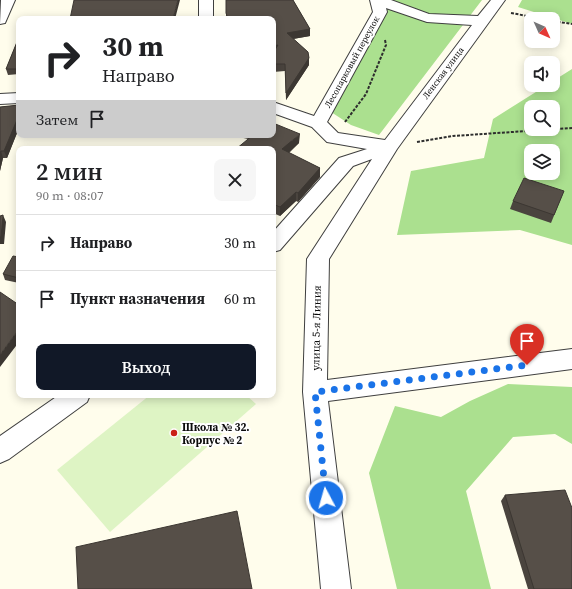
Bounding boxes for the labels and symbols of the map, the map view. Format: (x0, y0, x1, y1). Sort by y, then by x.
north arrow (524, 12, 560, 48)
street label: Лесопарковый переулок (322, 14, 382, 110)
street label: Ленская улица (419, 44, 467, 101)
street label: улица 5-я Линия (308, 285, 325, 371)
pin (510, 324, 544, 365)
place label: Школа № 32. Корпус № 2 (182, 420, 250, 448)
marker: Школа № 32. Корпус № 2 (169, 428, 179, 438)
position arrow (305, 477, 347, 519)

